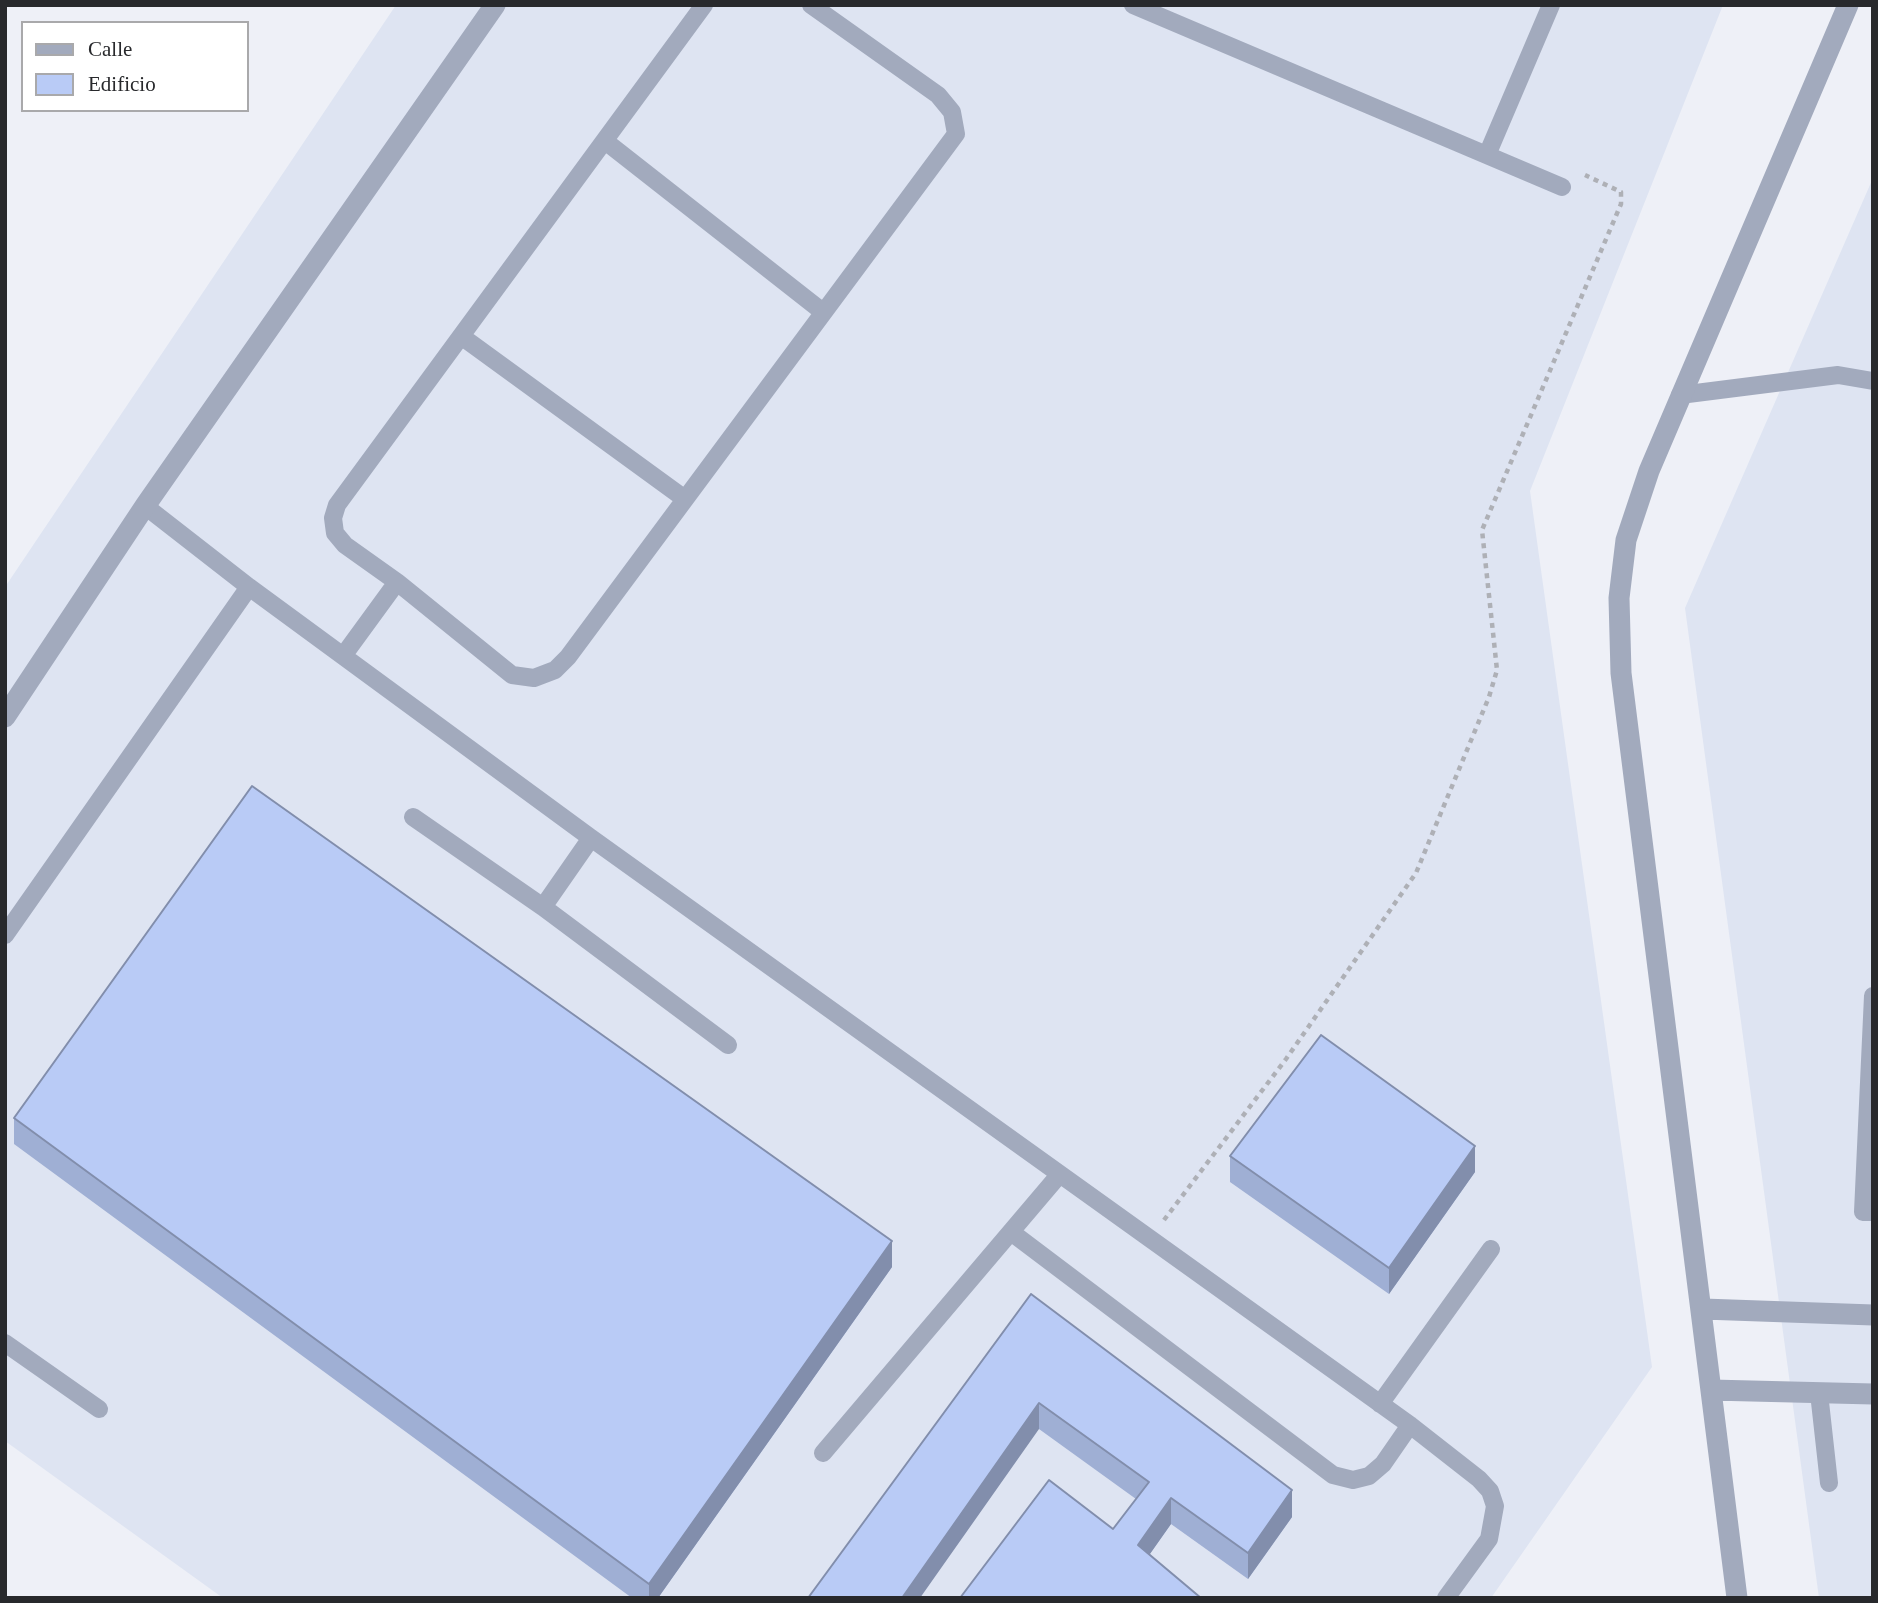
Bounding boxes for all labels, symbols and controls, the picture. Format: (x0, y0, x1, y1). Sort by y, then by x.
legend (21, 21, 248, 112)
text: Calle (88, 37, 132, 61)
text: Edificio (88, 72, 156, 96)

